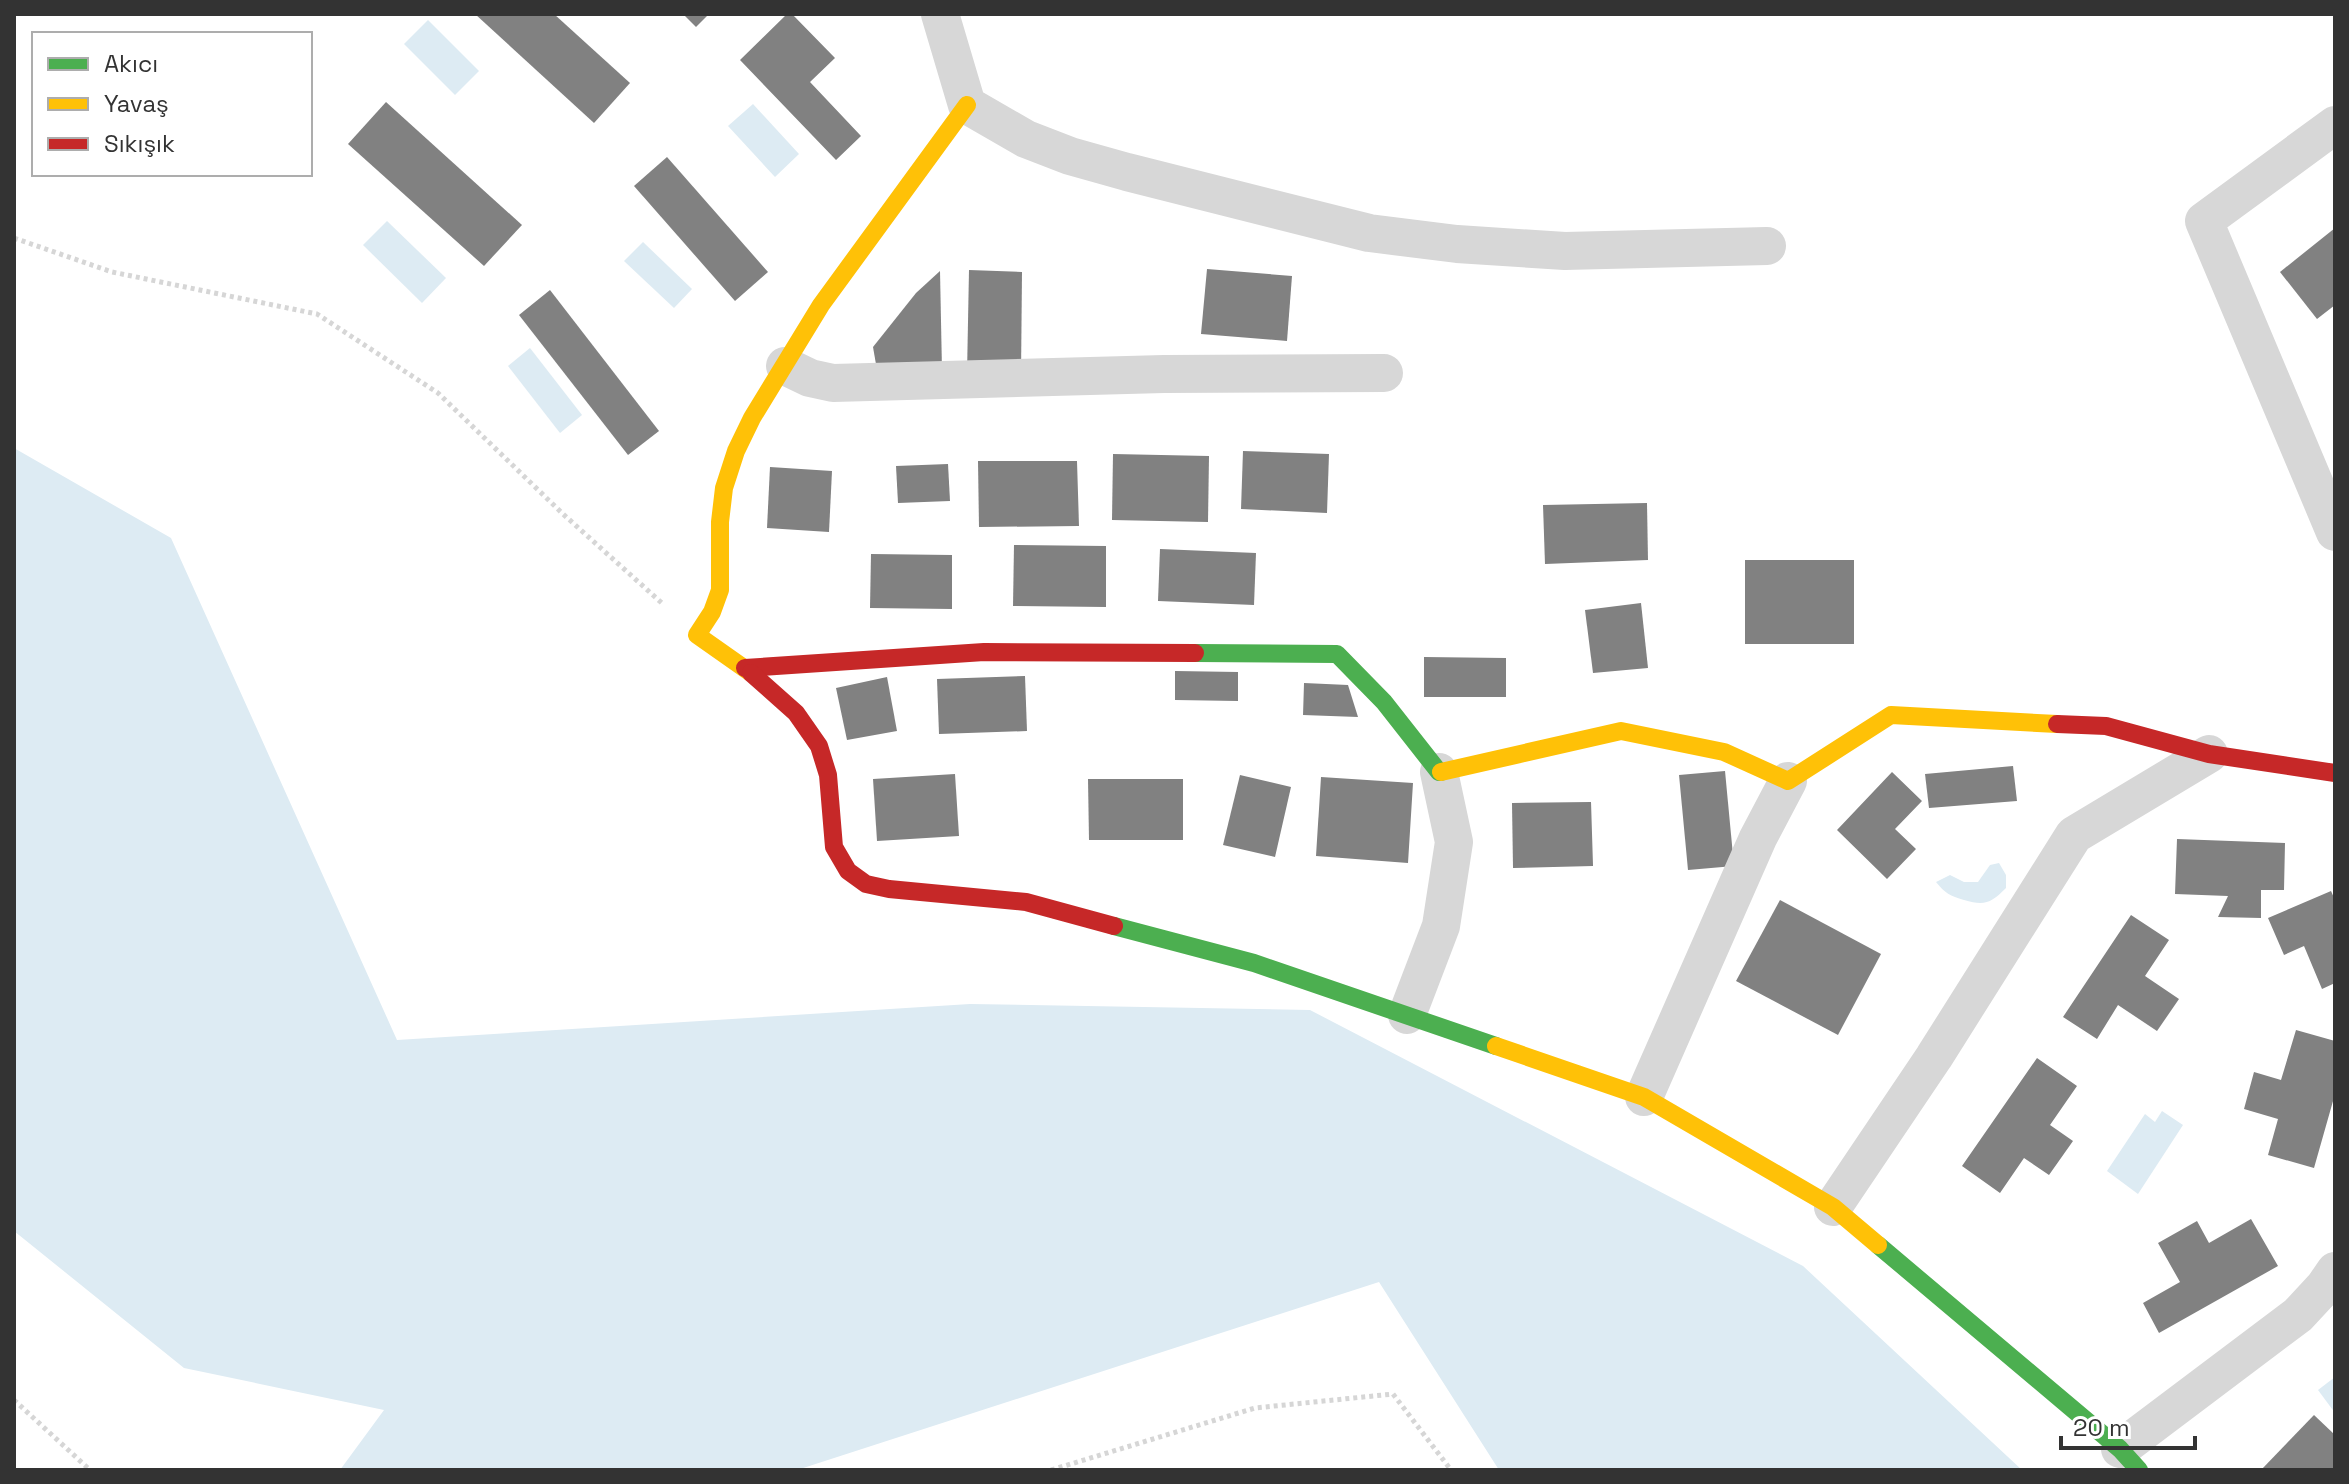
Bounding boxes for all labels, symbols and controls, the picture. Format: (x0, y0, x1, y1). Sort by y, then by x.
legend (32, 32, 312, 176)
text: Akıcı (104, 48, 158, 79)
text: Yavaş (104, 88, 169, 119)
text: Sıkışık (104, 128, 175, 159)
scale bar (2061, 1400, 2195, 1450)
text: 20 m (2073, 1412, 2130, 1443)

